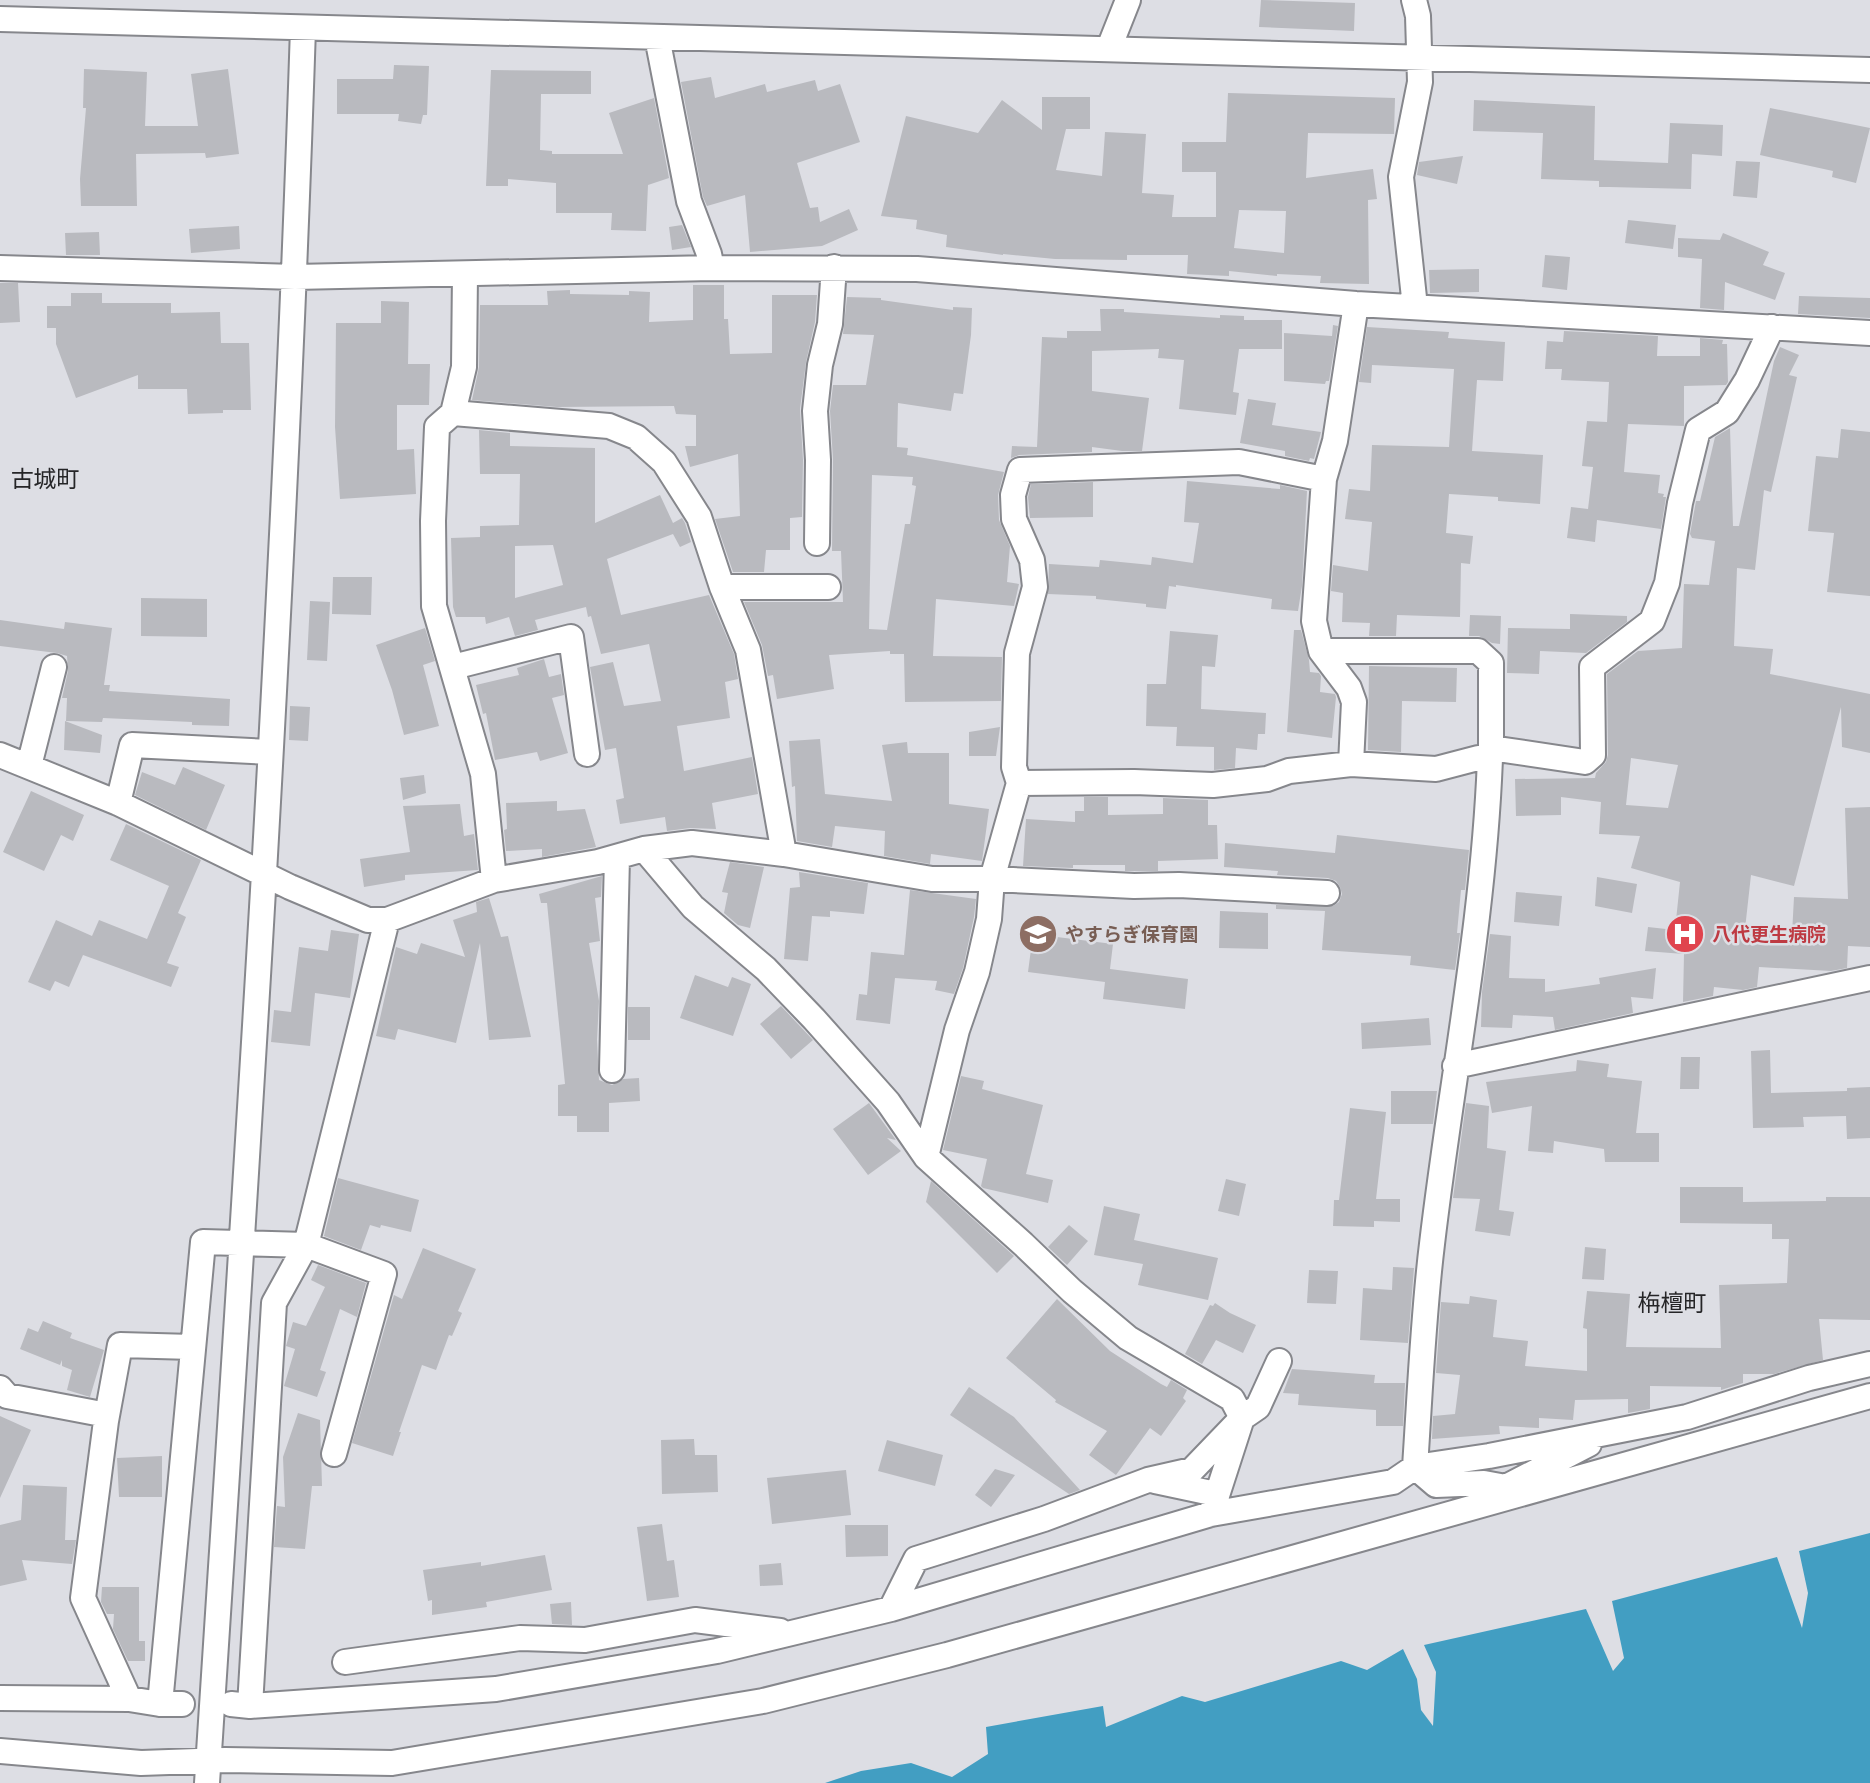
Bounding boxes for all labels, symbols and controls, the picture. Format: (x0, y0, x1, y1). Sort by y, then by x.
district label: 古城町 (11, 463, 80, 496)
school or university icon: やすらぎ保育園 (1017, 913, 1059, 955)
hospital icon: 八代更生病院 (1664, 913, 1706, 955)
place label: やすらぎ保育園 (1065, 922, 1198, 949)
place label: 八代更生病院 (1712, 922, 1826, 949)
district label: 栴檀町 (1638, 1287, 1707, 1320)

